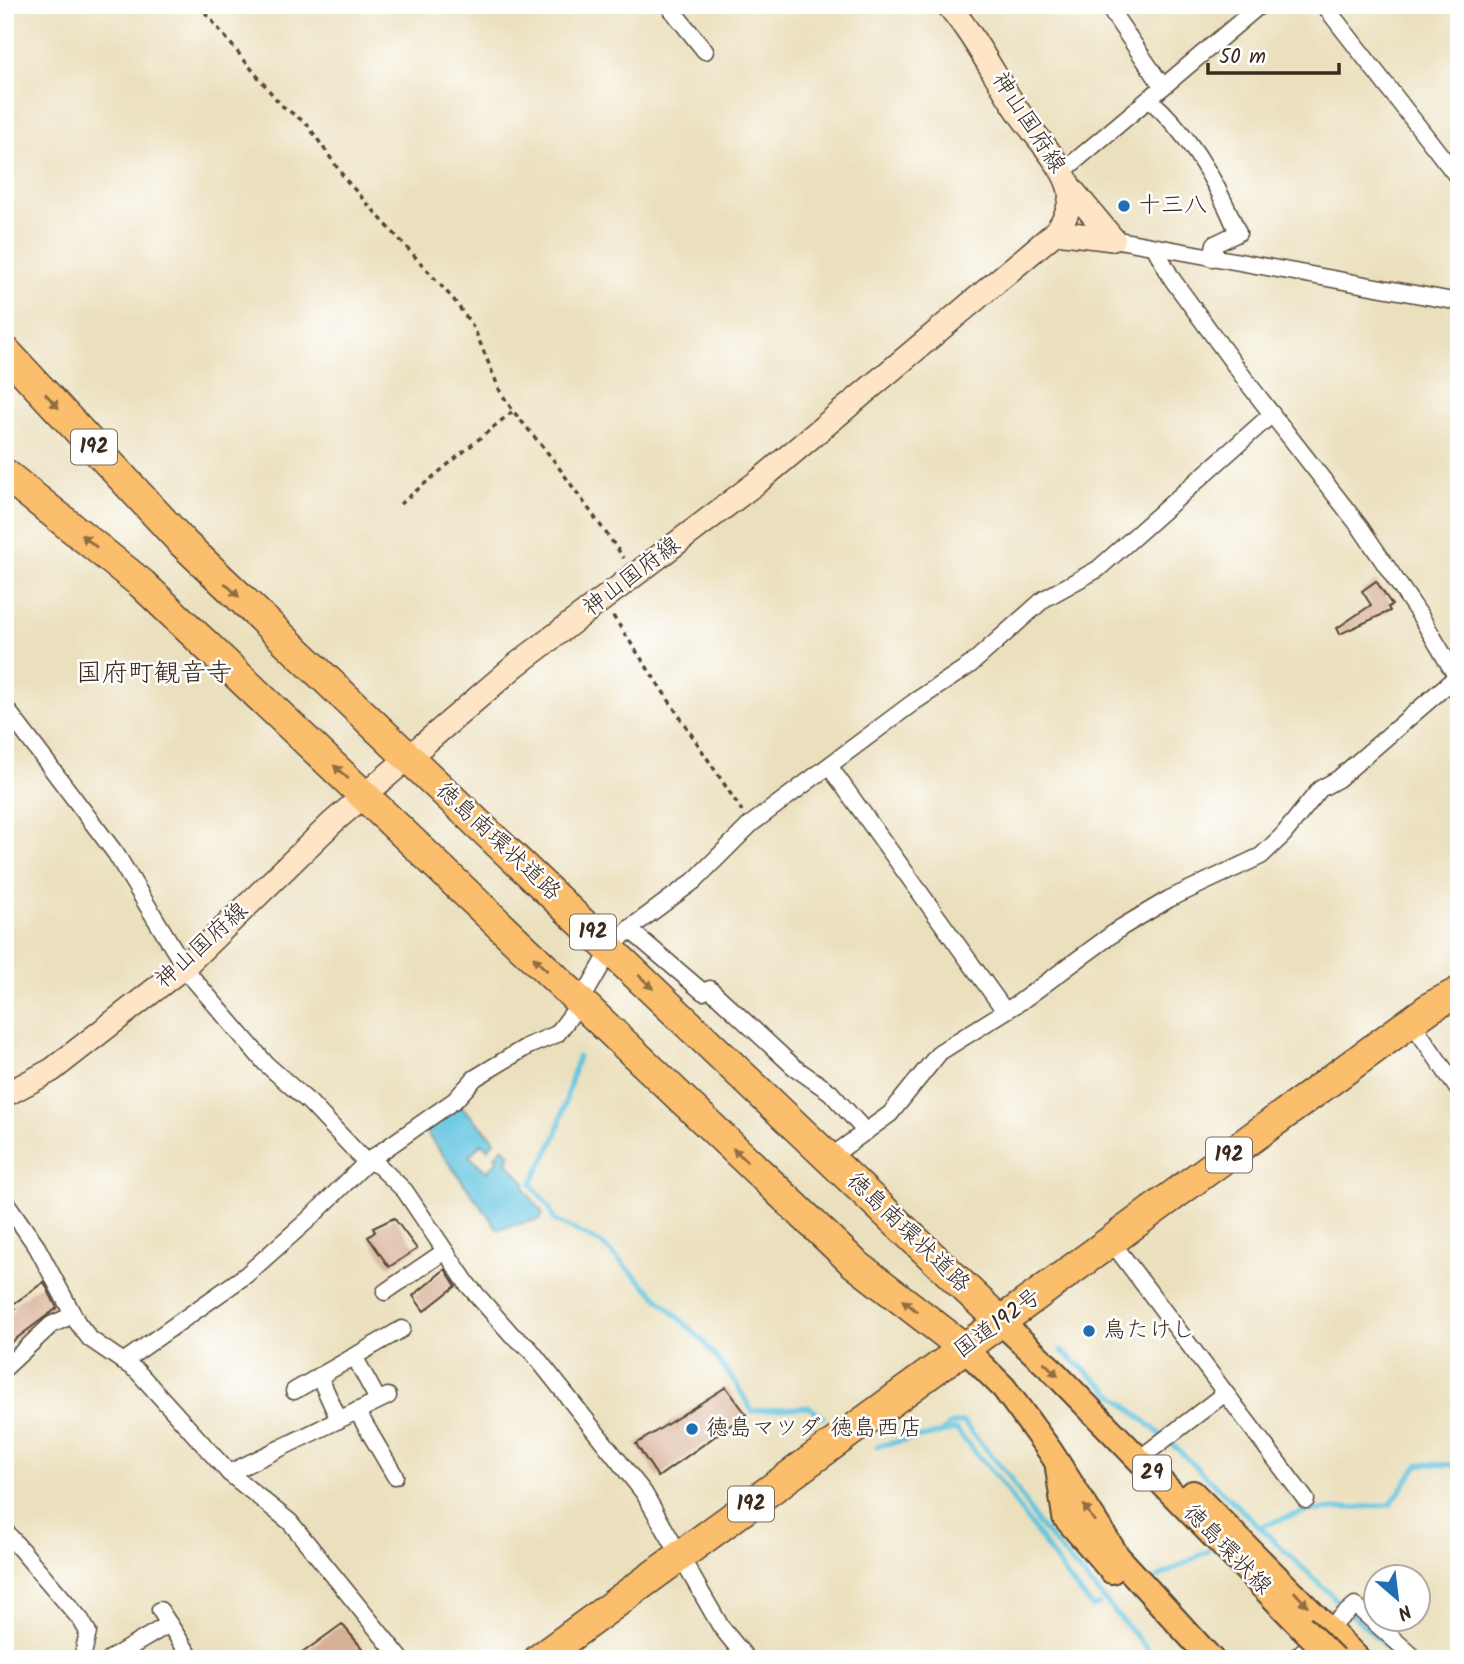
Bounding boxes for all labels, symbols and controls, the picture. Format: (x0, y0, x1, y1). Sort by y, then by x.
scale bar (1208, 32, 1340, 76)
text: 50 m (1219, 41, 1266, 74)
street label: 神山国府線 (982, 65, 1074, 181)
place label: 十三八 (1138, 188, 1207, 224)
marker: 十三八 (1116, 198, 1132, 214)
one-way arrow (44, 392, 60, 409)
road number: 192 (71, 430, 117, 464)
street label: 神山国府線 (575, 528, 689, 626)
one-way arrow (80, 534, 97, 549)
one-way arrow (223, 582, 240, 598)
district label: 国府町観音寺 (76, 653, 232, 695)
one-way arrow (332, 764, 350, 780)
street label: 徳島南環状道路 (427, 774, 569, 910)
street label: 神山国府線 (147, 894, 257, 998)
road number: 192 (570, 914, 616, 950)
one-way arrow (532, 957, 549, 973)
one-way arrow (637, 974, 654, 990)
road number: 192 (1206, 1138, 1252, 1172)
one-way arrow (732, 1147, 749, 1163)
street label: 徳島南環状道路 (838, 1164, 978, 1302)
street label: 国道192号 (947, 1280, 1049, 1368)
one-way arrow (901, 1299, 919, 1314)
place label: 鳥たけし (1103, 1313, 1195, 1349)
marker: 鳥たけし (1081, 1323, 1097, 1339)
one-way arrow (1042, 1360, 1059, 1376)
place label: 徳島マツダ 徳島西店 (706, 1411, 922, 1447)
marker: 徳島マツダ 徳島西店 (684, 1421, 700, 1437)
road number: 29 (1133, 1456, 1171, 1490)
road number: 192 (728, 1486, 774, 1522)
street label: 徳島環状線 (1174, 1496, 1280, 1604)
one-way arrow (1083, 1503, 1096, 1523)
north arrow (1362, 1562, 1432, 1632)
one-way arrow (1293, 1590, 1309, 1608)
text: N (1392, 1595, 1416, 1627)

